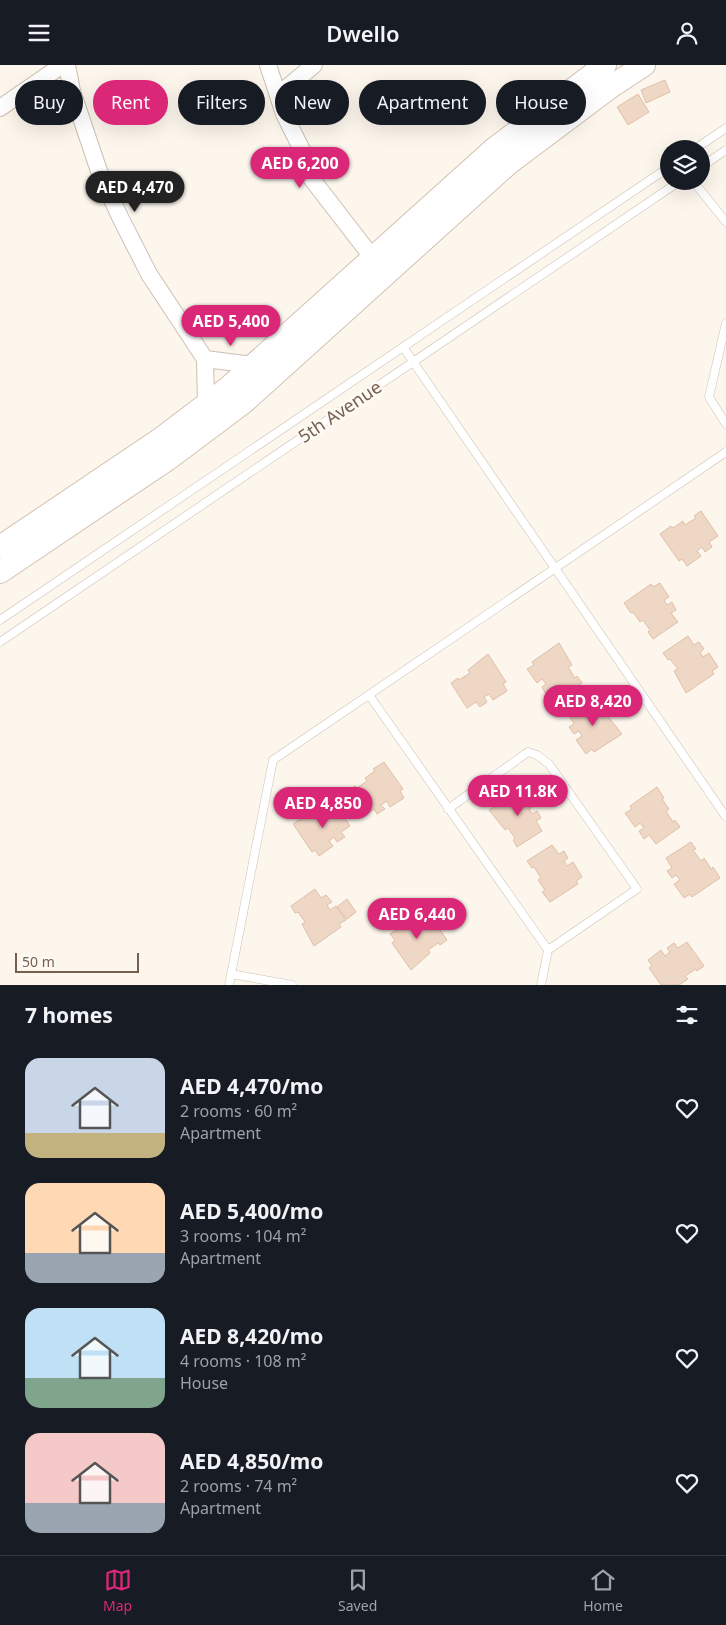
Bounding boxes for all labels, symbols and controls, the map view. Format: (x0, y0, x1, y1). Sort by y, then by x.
text: Dwello (326, 18, 400, 48)
icon: menu (25, 19, 53, 47)
icon: person (673, 19, 701, 47)
chip: Buy (15, 80, 83, 125)
chip: Rent (93, 80, 168, 125)
chip: Filters (178, 80, 265, 125)
chip: New (275, 80, 349, 125)
chip: Apartment (359, 80, 486, 125)
chip: House (496, 80, 586, 125)
map controls (660, 140, 710, 190)
button: layers (660, 140, 710, 190)
pin: AED 6,200 (243, 147, 357, 189)
text: AED 6,200 (261, 152, 339, 174)
pin: AED 4,470 (78, 171, 192, 213)
text: AED 4,470 (96, 176, 174, 198)
pin: AED 5,400 (174, 305, 288, 347)
text: AED 5,400 (192, 310, 270, 332)
street label: 5th Avenue (293, 374, 386, 448)
pin: AED 8,420 (536, 685, 650, 727)
text: AED 8,420 (554, 690, 632, 712)
pin: AED 11.8K (461, 775, 575, 817)
text: AED 11.8K (479, 780, 557, 802)
pin: AED 4,850 (266, 787, 380, 829)
text: AED 4,850 (284, 792, 362, 814)
pin: AED 6,440 (360, 897, 474, 940)
text: AED 6,440 (378, 903, 456, 925)
scale bar (15, 950, 139, 973)
text: 50 m (22, 952, 55, 971)
text: 7 homes (25, 1001, 113, 1029)
icon: filters (673, 1001, 701, 1029)
text: AED 4,470/mo (180, 1072, 323, 1100)
icon: home (65, 1078, 125, 1138)
icon: heart (673, 1094, 701, 1122)
text: 2 rooms · 60 m² (180, 1100, 297, 1122)
text: Apartment (180, 1122, 261, 1144)
text: AED 5,400/mo (180, 1197, 323, 1225)
icon: home (65, 1203, 125, 1263)
icon: heart (673, 1219, 701, 1247)
text: 3 rooms · 104 m² (180, 1225, 306, 1247)
text: Apartment (180, 1247, 261, 1269)
text: AED 8,420/mo (180, 1322, 323, 1350)
icon: home (65, 1328, 125, 1388)
icon: heart (673, 1344, 701, 1372)
text: 4 rooms · 108 m² (180, 1350, 306, 1372)
text: House (180, 1372, 228, 1394)
text: AED 4,850/mo (180, 1447, 323, 1475)
icon: home (65, 1453, 125, 1513)
icon: heart (673, 1469, 701, 1497)
text: 2 rooms · 74 m² (180, 1475, 297, 1497)
text: Apartment (180, 1497, 261, 1519)
tab: Map (103, 1566, 132, 1615)
tab: Saved (338, 1566, 377, 1615)
tab: Home (583, 1566, 623, 1615)

